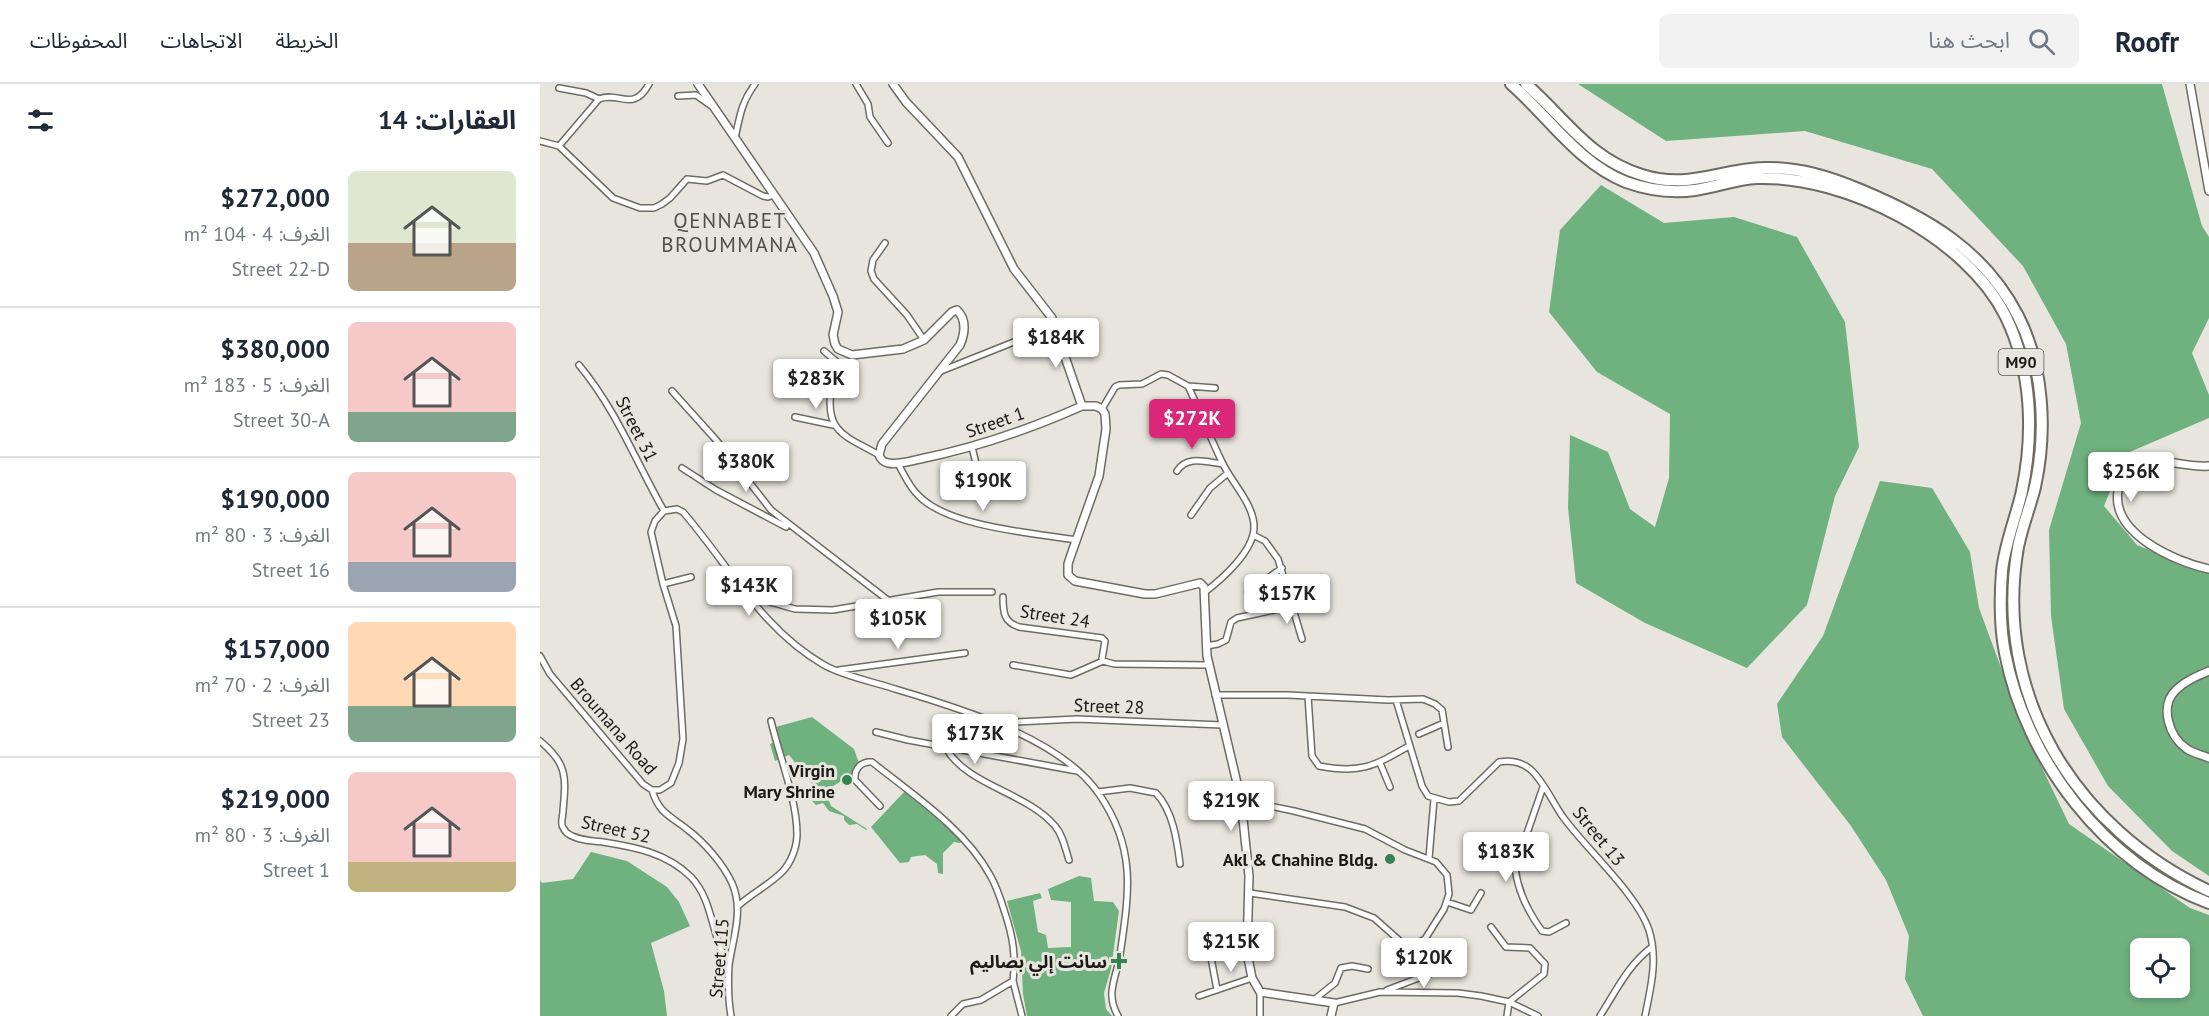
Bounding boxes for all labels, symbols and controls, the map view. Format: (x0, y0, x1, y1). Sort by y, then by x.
search box (1659, 14, 2079, 68)
text: Roofr (2115, 23, 2179, 60)
icon: search (2025, 25, 2058, 58)
text: ابحث هنا (1928, 26, 2010, 54)
text: المحفوظات (30, 27, 127, 54)
text: الاتجاهات (160, 27, 242, 54)
text: الخريطة (275, 27, 338, 54)
text: العقارات: 14 (378, 103, 516, 136)
icon: filters (24, 104, 57, 137)
text: $272,000 (220, 181, 330, 214)
icon: home (396, 195, 468, 267)
district label: QENNABET BROUMMANA (661, 207, 799, 258)
text: الغرف: 4 · 104 m² (184, 221, 330, 247)
text: Street 22-D (232, 256, 330, 282)
pin: $184K (1014, 318, 1098, 369)
text: $184K (1027, 324, 1085, 350)
text: $380,000 (220, 332, 330, 365)
icon: home (396, 346, 468, 418)
road number: M90 (1998, 349, 2044, 375)
pin: $283K (774, 359, 858, 410)
text: $283K (787, 365, 845, 391)
text: الغرف: 5 · 183 m² (184, 372, 330, 398)
street label: Street 31 (611, 392, 663, 466)
pin: $272K (1150, 399, 1234, 450)
street label: Street 1 (963, 401, 1027, 443)
text: $272K (1163, 405, 1221, 431)
text: Street 30-A (233, 407, 330, 433)
pin: $380K (704, 442, 788, 493)
text: $380K (717, 448, 775, 474)
pin: $256K (2089, 452, 2173, 503)
text: $256K (2102, 458, 2160, 484)
pin: $190K (941, 461, 1025, 512)
text: $190K (954, 467, 1012, 493)
text: $190,000 (220, 482, 330, 515)
icon: home (396, 496, 468, 568)
text: الغرف: 3 · 80 m² (195, 522, 330, 548)
text: Street 16 (252, 557, 330, 583)
pin: $143K (707, 566, 791, 617)
text: $143K (720, 572, 778, 598)
pin: $157K (1245, 574, 1329, 625)
text: $157K (1258, 580, 1316, 606)
pin: $105K (856, 599, 940, 650)
street label: Street 24 (1018, 599, 1092, 633)
text: $105K (869, 605, 927, 631)
text: $157,000 (223, 632, 330, 665)
icon: home (396, 646, 468, 718)
text: الغرف: 2 · 70 m² (195, 672, 330, 698)
street label: Broumana Road (566, 673, 662, 779)
street label: Street 28 (1073, 693, 1145, 719)
text: Street 23 (252, 707, 330, 733)
pin: $173K (933, 714, 1017, 765)
text: $173K (946, 720, 1004, 746)
place label: Virgin Mary Shrine (743, 759, 835, 803)
marker: Virgin Mary Shrine (840, 773, 854, 787)
pin: $219K (1189, 781, 1273, 832)
text: $219,000 (220, 782, 330, 815)
text: $219K (1202, 787, 1260, 813)
icon: home (396, 796, 468, 868)
street label: Street 13 (1568, 801, 1630, 871)
street label: Street 52 (579, 810, 653, 848)
text: الغرف: 3 · 80 m² (195, 822, 330, 848)
pin: $183K (1464, 832, 1548, 883)
text: $183K (1477, 838, 1535, 864)
place label: Akl & Chahine Bldg. (1223, 848, 1378, 871)
marker: Akl & Chahine Bldg. (1383, 852, 1397, 866)
text: Street 1 (263, 857, 330, 883)
street label: Street 115 (704, 917, 734, 999)
pin: $215K (1189, 922, 1273, 973)
text: $215K (1202, 928, 1260, 954)
pin: $120K (1382, 938, 1466, 989)
map controls (2130, 938, 2190, 998)
button: locate (2130, 938, 2190, 998)
text: $120K (1395, 944, 1453, 970)
place label: سانت إلي بصاليم (970, 950, 1107, 976)
marker: سانت إلي بصاليم (1112, 954, 1126, 968)

